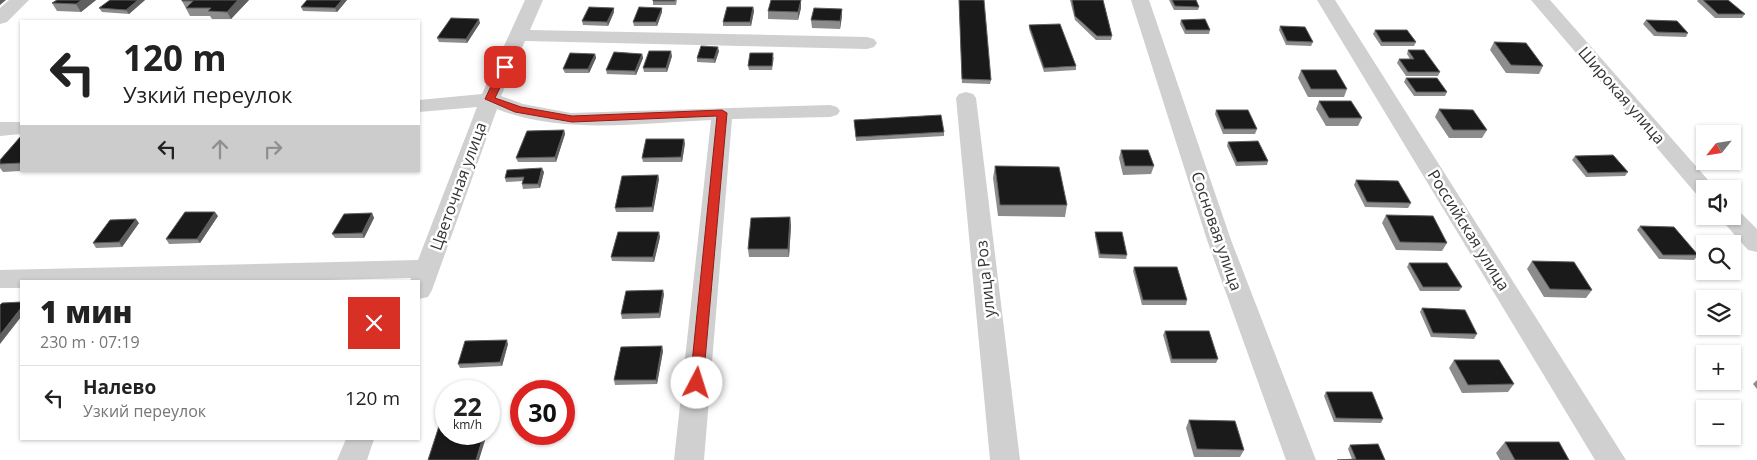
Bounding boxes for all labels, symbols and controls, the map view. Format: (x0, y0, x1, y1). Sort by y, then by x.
text: 120 m (123, 34, 227, 81)
icon: left (40, 40, 105, 105)
street label: Широкая улица (1574, 42, 1670, 148)
pin (484, 46, 526, 88)
icon: arrive (491, 53, 519, 81)
text: Узкий переулок (123, 79, 292, 109)
street label: Цветочная улица (425, 119, 491, 253)
north arrow (1696, 125, 1741, 170)
map controls (1696, 125, 1741, 445)
icon: left (153, 135, 181, 163)
icon: ahead (206, 135, 234, 163)
icon: right (259, 135, 287, 163)
street label: Российская улица (1423, 165, 1515, 295)
street label: Сосновая улица (1186, 169, 1248, 293)
button: sound (1696, 180, 1741, 225)
button: search (1696, 235, 1741, 280)
street label: улица Роз (970, 239, 1000, 319)
button: layers (1696, 290, 1741, 335)
text: 1 мин (40, 291, 133, 332)
button: close (348, 297, 400, 349)
text: 230 m · 07:19 (40, 331, 140, 353)
button: + (1696, 345, 1741, 390)
position arrow (670, 356, 722, 408)
text: Налево (83, 374, 156, 400)
speed limit sign: 30 (510, 380, 575, 445)
icon: left (40, 384, 68, 412)
text: 120 m (345, 385, 400, 411)
text: 22 (453, 389, 482, 423)
text: Узкий переулок (83, 400, 206, 422)
button: − (1696, 400, 1741, 445)
text: km/h (453, 416, 482, 433)

